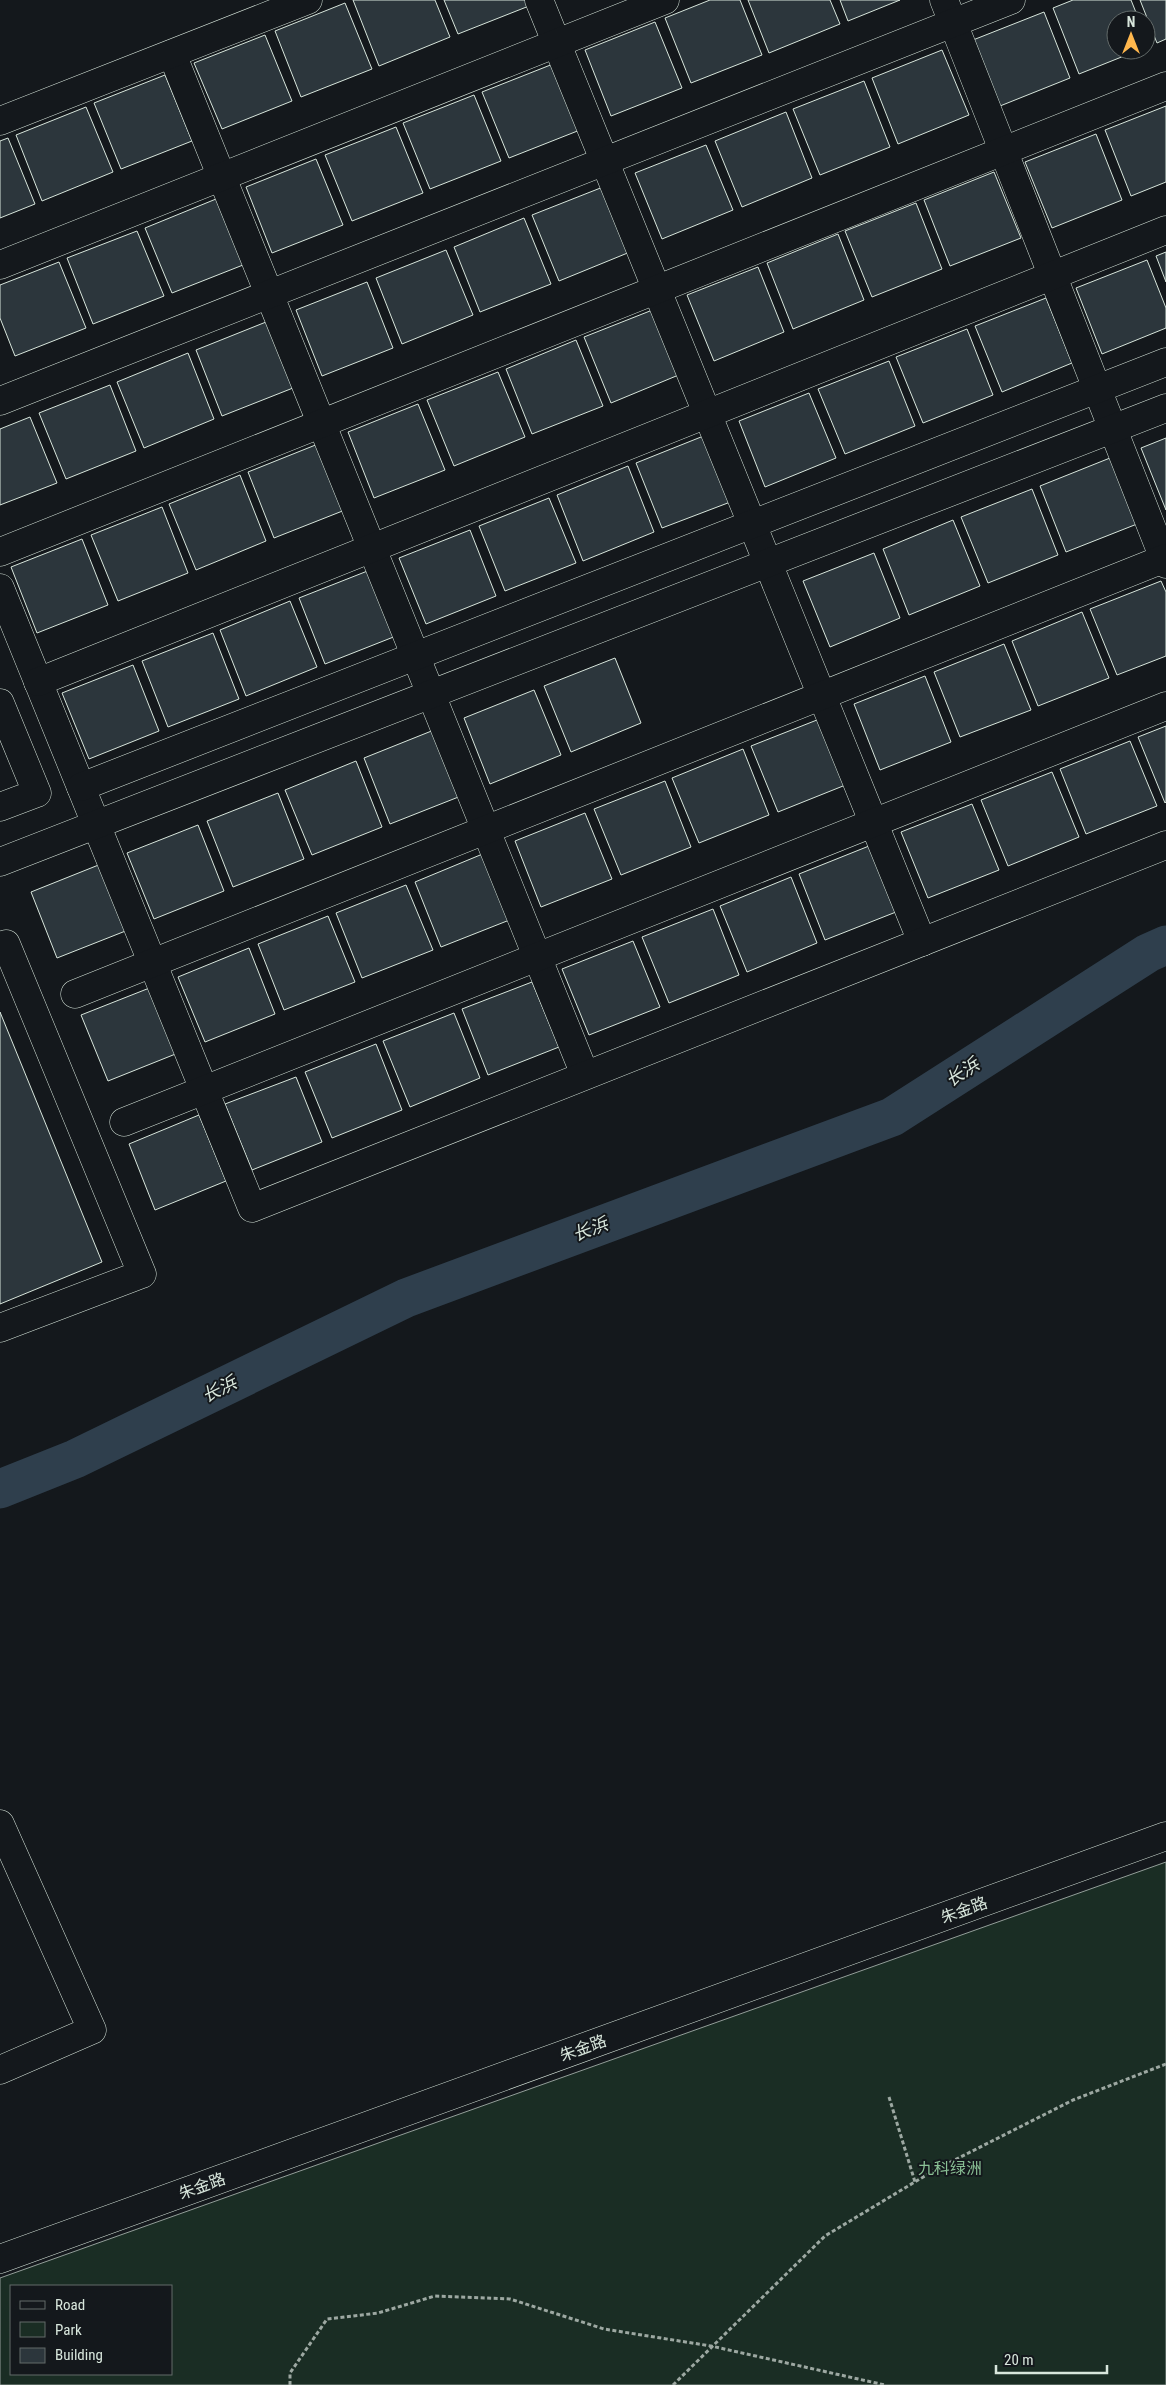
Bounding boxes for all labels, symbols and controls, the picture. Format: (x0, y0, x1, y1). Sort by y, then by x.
north arrow (1106, 10, 1156, 60)
text: N (1127, 14, 1135, 30)
water label: 长浜 (941, 1052, 984, 1091)
water label: 长浜 (569, 1212, 612, 1245)
water label: 长浜 (198, 1371, 242, 1406)
street label: 朱金路 (938, 1893, 990, 1927)
street label: 朱金路 (557, 2031, 609, 2065)
park label: 九科绿洲 (918, 2159, 982, 2178)
street label: 朱金路 (176, 2169, 228, 2203)
legend (10, 2285, 172, 2375)
text: Road (55, 2296, 85, 2314)
text: Park (55, 2321, 82, 2339)
scale bar (996, 2342, 1107, 2374)
text: Building (55, 2346, 103, 2364)
text: 20 m (1004, 2351, 1034, 2369)

